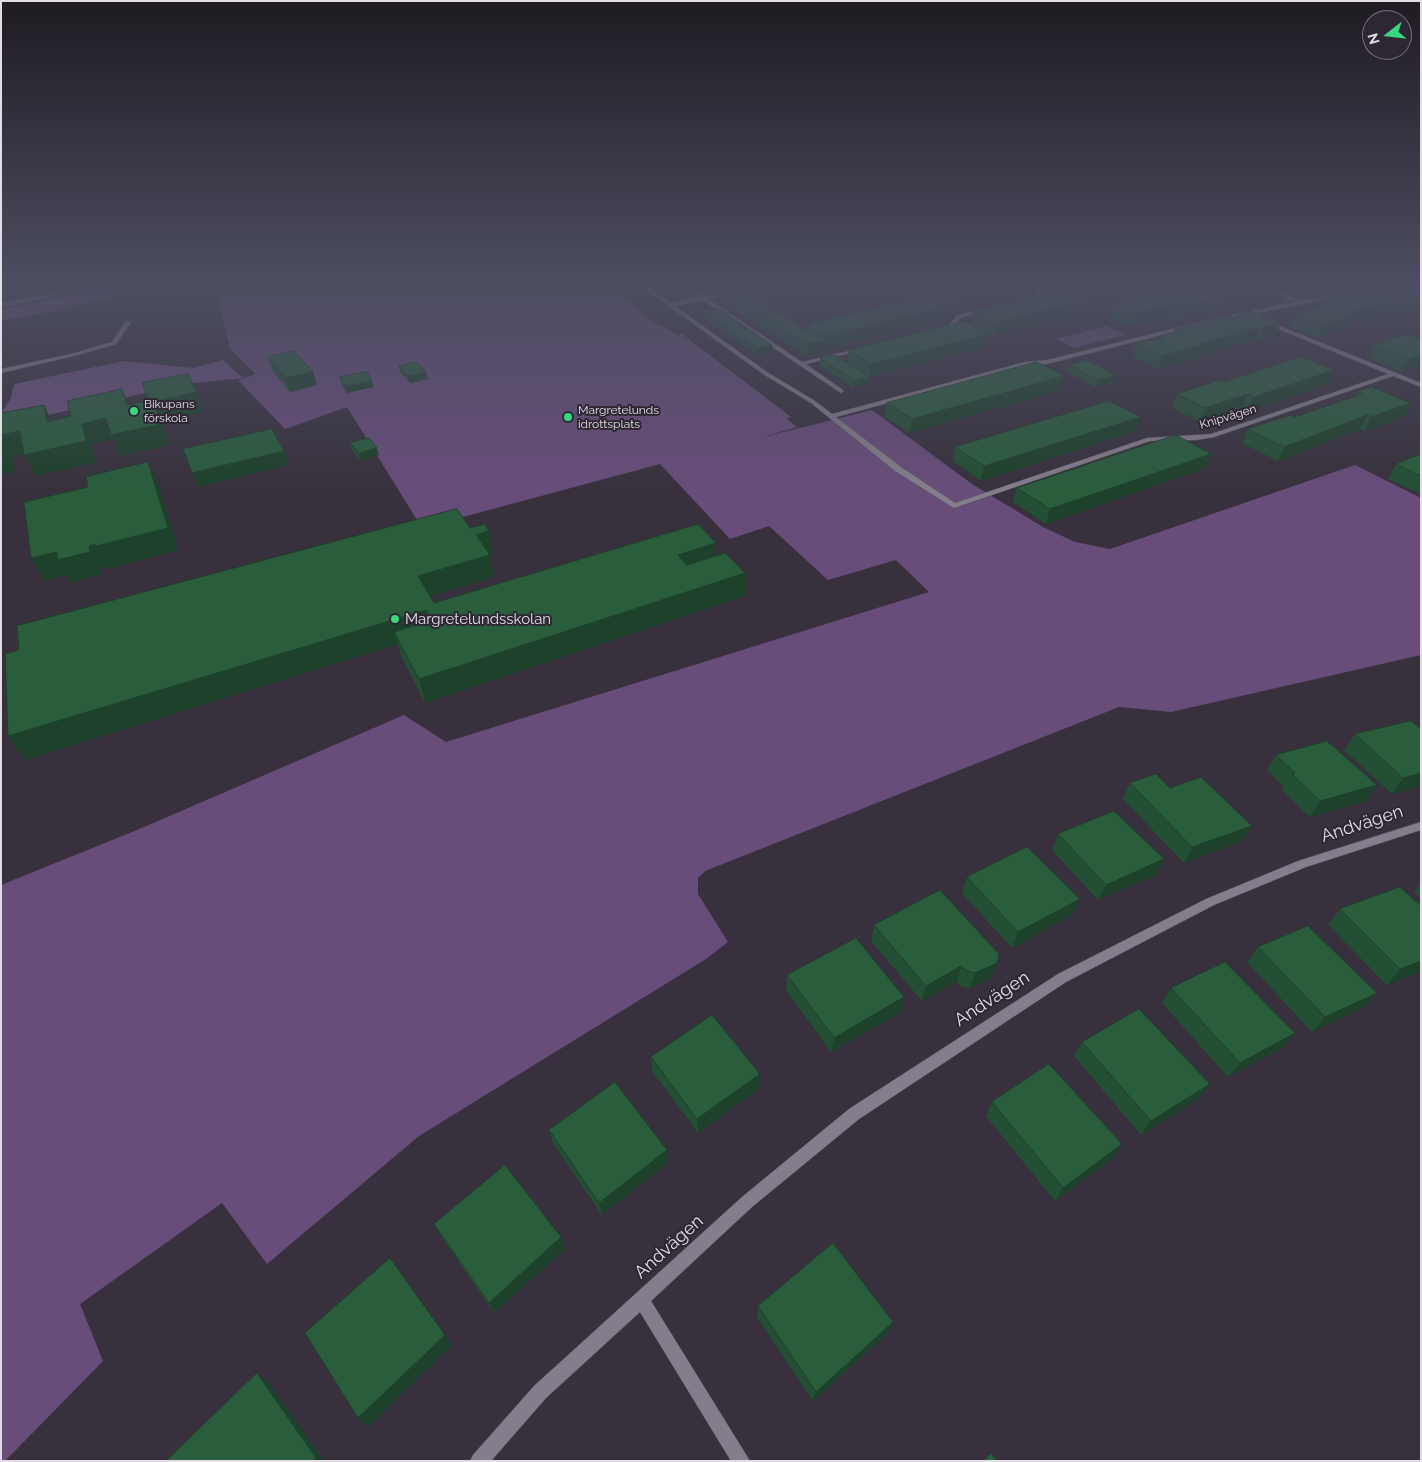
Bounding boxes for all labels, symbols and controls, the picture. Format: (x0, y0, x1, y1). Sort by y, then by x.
north arrow (1362, 10, 1412, 60)
text: N (1364, 32, 1383, 46)
place label: Bikupans förskola (144, 397, 195, 425)
street label: Knipvägen (1198, 402, 1258, 432)
place label: Margretelunds idrottsplats (578, 403, 659, 431)
marker: Bikupans förskola (128, 405, 140, 417)
marker: Margretelunds idrottsplats (562, 411, 574, 423)
place label: Margretelundsskolan (405, 610, 551, 628)
marker: Margretelundsskolan (389, 613, 401, 625)
street label: Andvägen (1318, 801, 1406, 847)
street label: Andvägen (950, 967, 1034, 1031)
street label: Andvägen (630, 1210, 708, 1284)

